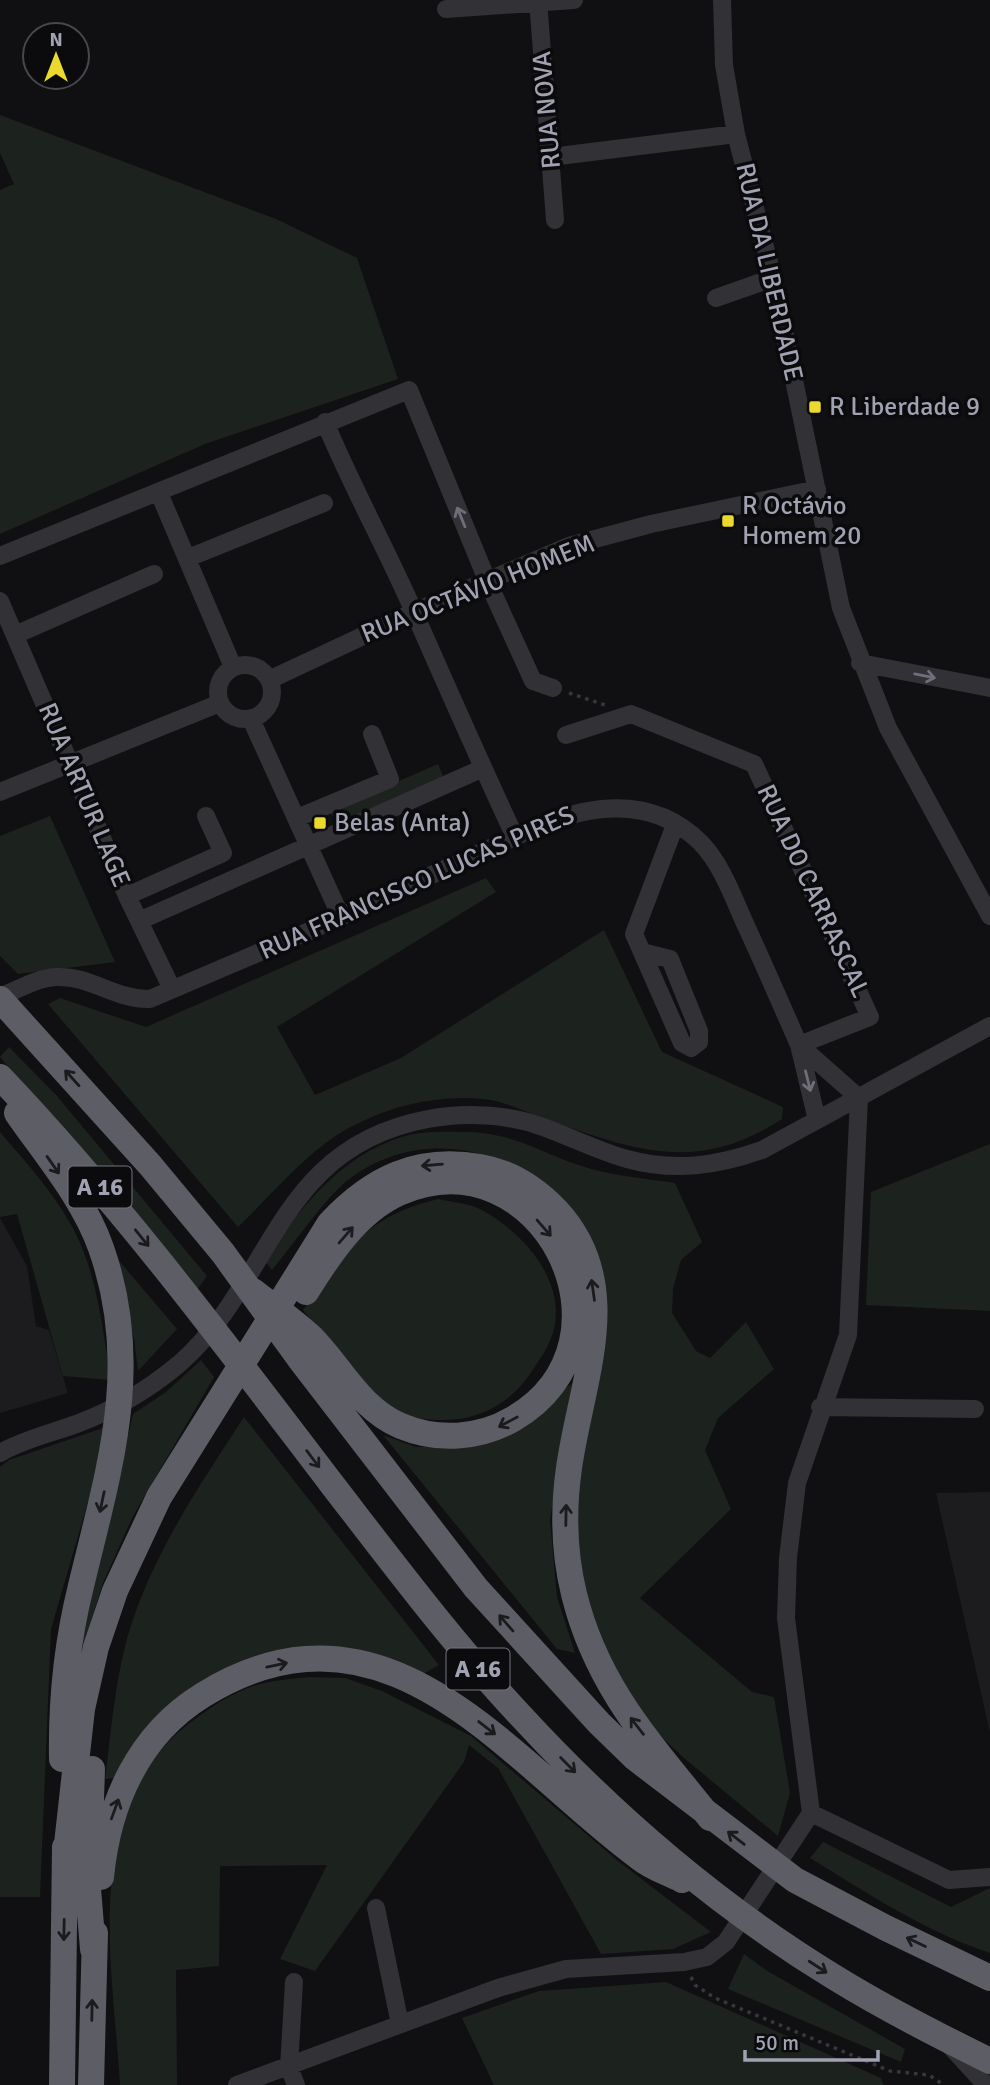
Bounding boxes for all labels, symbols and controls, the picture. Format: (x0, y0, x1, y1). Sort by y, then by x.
north arrow (21, 21, 91, 91)
text: N (49, 28, 63, 52)
street label: RUA NOVA (526, 50, 568, 170)
street label: RUA DA LIBERDADE (728, 160, 810, 384)
place label: R Liberdade 9 (829, 391, 980, 423)
marker: R Liberdade 9 (807, 399, 823, 415)
place label: R Octávio Homem 20 (742, 490, 861, 552)
one-way arrow (454, 507, 467, 528)
marker: R Octávio Homem 20 (720, 513, 736, 529)
street label: RUA OCTÁVIO HOMEM (357, 528, 599, 650)
one-way arrow (913, 669, 936, 683)
street label: RUA ARTUR LAGE (31, 698, 137, 892)
street label: RUA DO CARRASCAL (750, 779, 876, 1003)
street label: RUA FRANCISCO LUCAS PIRES (255, 799, 579, 967)
place label: Belas (Anta) (334, 807, 470, 839)
marker: Belas (Anta) (312, 815, 328, 831)
one-way arrow (802, 1069, 815, 1092)
one-way arrow (63, 1070, 80, 1087)
one-way arrow (46, 1155, 60, 1174)
one-way arrow (421, 1158, 444, 1171)
road number: A 16 (68, 1167, 132, 1208)
one-way arrow (536, 1219, 552, 1237)
one-way arrow (338, 1227, 354, 1245)
one-way arrow (135, 1229, 150, 1247)
one-way arrow (587, 1279, 600, 1302)
one-way arrow (498, 1415, 519, 1429)
one-way arrow (305, 1449, 320, 1467)
one-way arrow (95, 1490, 109, 1513)
one-way arrow (559, 1504, 573, 1527)
one-way arrow (498, 1614, 514, 1632)
road number: A 16 (447, 1648, 510, 1689)
one-way arrow (265, 1657, 288, 1671)
one-way arrow (630, 1717, 645, 1736)
one-way arrow (477, 1720, 495, 1736)
one-way arrow (559, 1756, 576, 1773)
one-way arrow (110, 1798, 122, 1820)
one-way arrow (728, 1830, 746, 1845)
one-way arrow (57, 1918, 71, 1941)
one-way arrow (906, 1935, 927, 1948)
one-way arrow (807, 1960, 827, 1974)
one-way arrow (85, 1999, 99, 2022)
scale bar (745, 2018, 878, 2062)
text: 50 m (755, 2030, 799, 2056)

